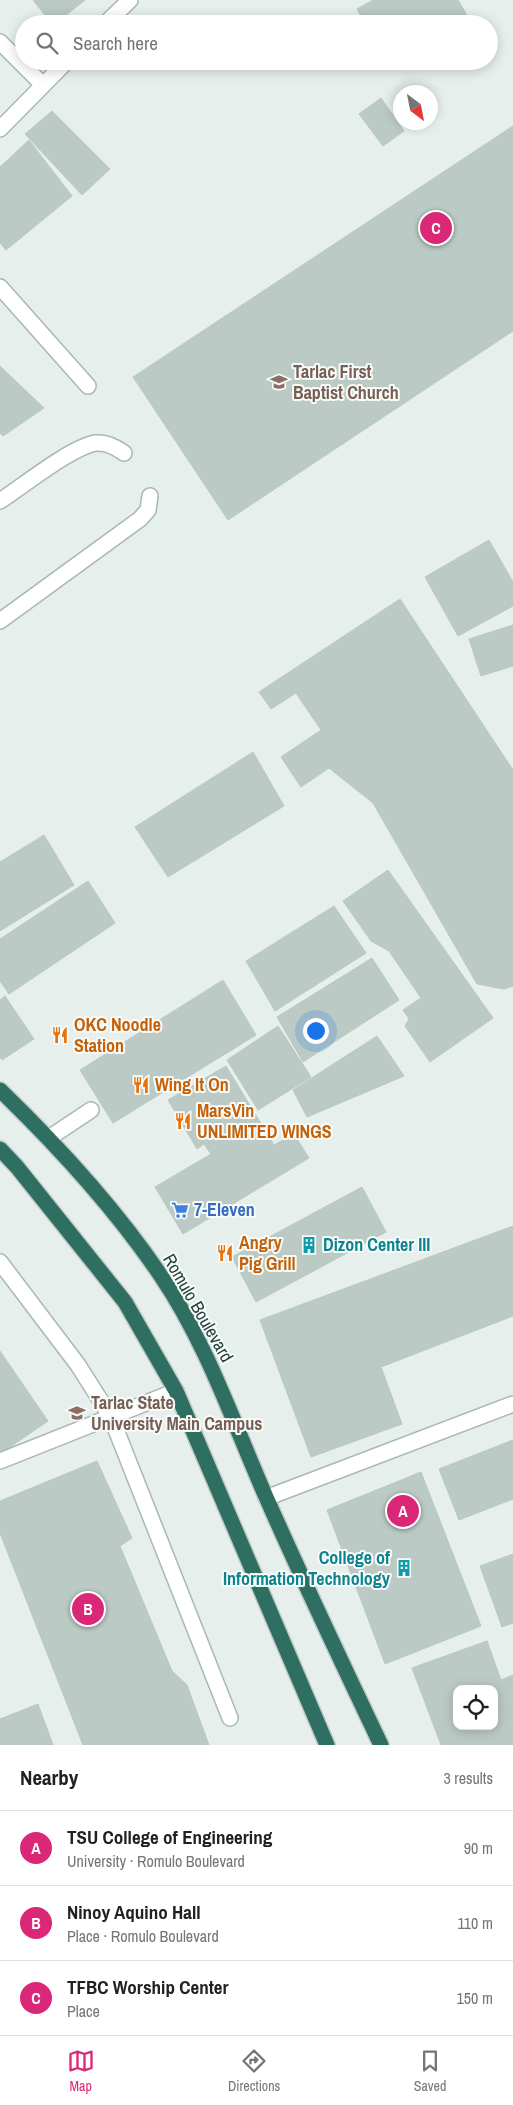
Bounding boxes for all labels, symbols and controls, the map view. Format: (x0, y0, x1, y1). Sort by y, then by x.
search box (15, 15, 498, 70)
icon: search (33, 29, 61, 57)
text: Search here (73, 30, 158, 56)
north arrow (393, 85, 438, 130)
pin: C (420, 209, 452, 247)
place label: Tarlac First Baptist Church (293, 359, 399, 405)
school or university icon: Tarlac First Baptist Church (269, 372, 289, 392)
place label: OKC Noodle Station (74, 1012, 161, 1058)
your location (303, 1018, 329, 1044)
restaurant icon: OKC Noodle Station (50, 1025, 70, 1045)
place label: Wing It On (155, 1072, 229, 1097)
restaurant icon: Wing It On (131, 1075, 151, 1095)
place label: MarsVin UNLIMITED WINGS (197, 1098, 332, 1144)
restaurant icon: MarsVin UNLIMITED WINGS (173, 1111, 193, 1131)
place label: 7-Eleven (194, 1197, 255, 1222)
supermarket icon: 7-Eleven (170, 1200, 190, 1220)
place label: Angry Pig Grill (239, 1230, 296, 1276)
place label: Dizon Center III (323, 1232, 430, 1257)
building icon: Dizon Center III (299, 1235, 319, 1255)
restaurant icon: Angry Pig Grill (215, 1243, 235, 1263)
street label: Romulo Boulevard (157, 1249, 240, 1367)
place label: Tarlac State University Main Campus (91, 1390, 262, 1436)
school or university icon: Tarlac State University Main Campus (67, 1403, 87, 1423)
pin: A (387, 1492, 419, 1530)
place label: College of Information Technology (223, 1545, 391, 1591)
building icon: College of Information Technology (394, 1558, 414, 1578)
pin: B (72, 1590, 104, 1628)
map controls (453, 1685, 498, 1730)
button: locate (453, 1685, 498, 1730)
text: Nearby (20, 1763, 78, 1792)
text: 3 results (443, 1767, 493, 1789)
text: TSU College of Engineering (67, 1824, 272, 1850)
text: A (31, 1837, 41, 1859)
text: 90 m (464, 1837, 493, 1859)
text: University · Romulo Boulevard (67, 1850, 245, 1872)
text: Ninoy Aquino Hall (67, 1899, 201, 1925)
text: B (31, 1912, 41, 1934)
text: 110 m (457, 1912, 493, 1934)
text: Place · Romulo Boulevard (67, 1925, 219, 1947)
text: TFBC Worship Center (67, 1974, 229, 2000)
text: C (31, 1987, 41, 2009)
text: 150 m (457, 1987, 493, 2009)
text: Place (67, 2000, 100, 2022)
tab: Map (67, 2047, 95, 2095)
tab: Directions (228, 2047, 280, 2095)
tab: Saved (414, 2047, 446, 2095)

